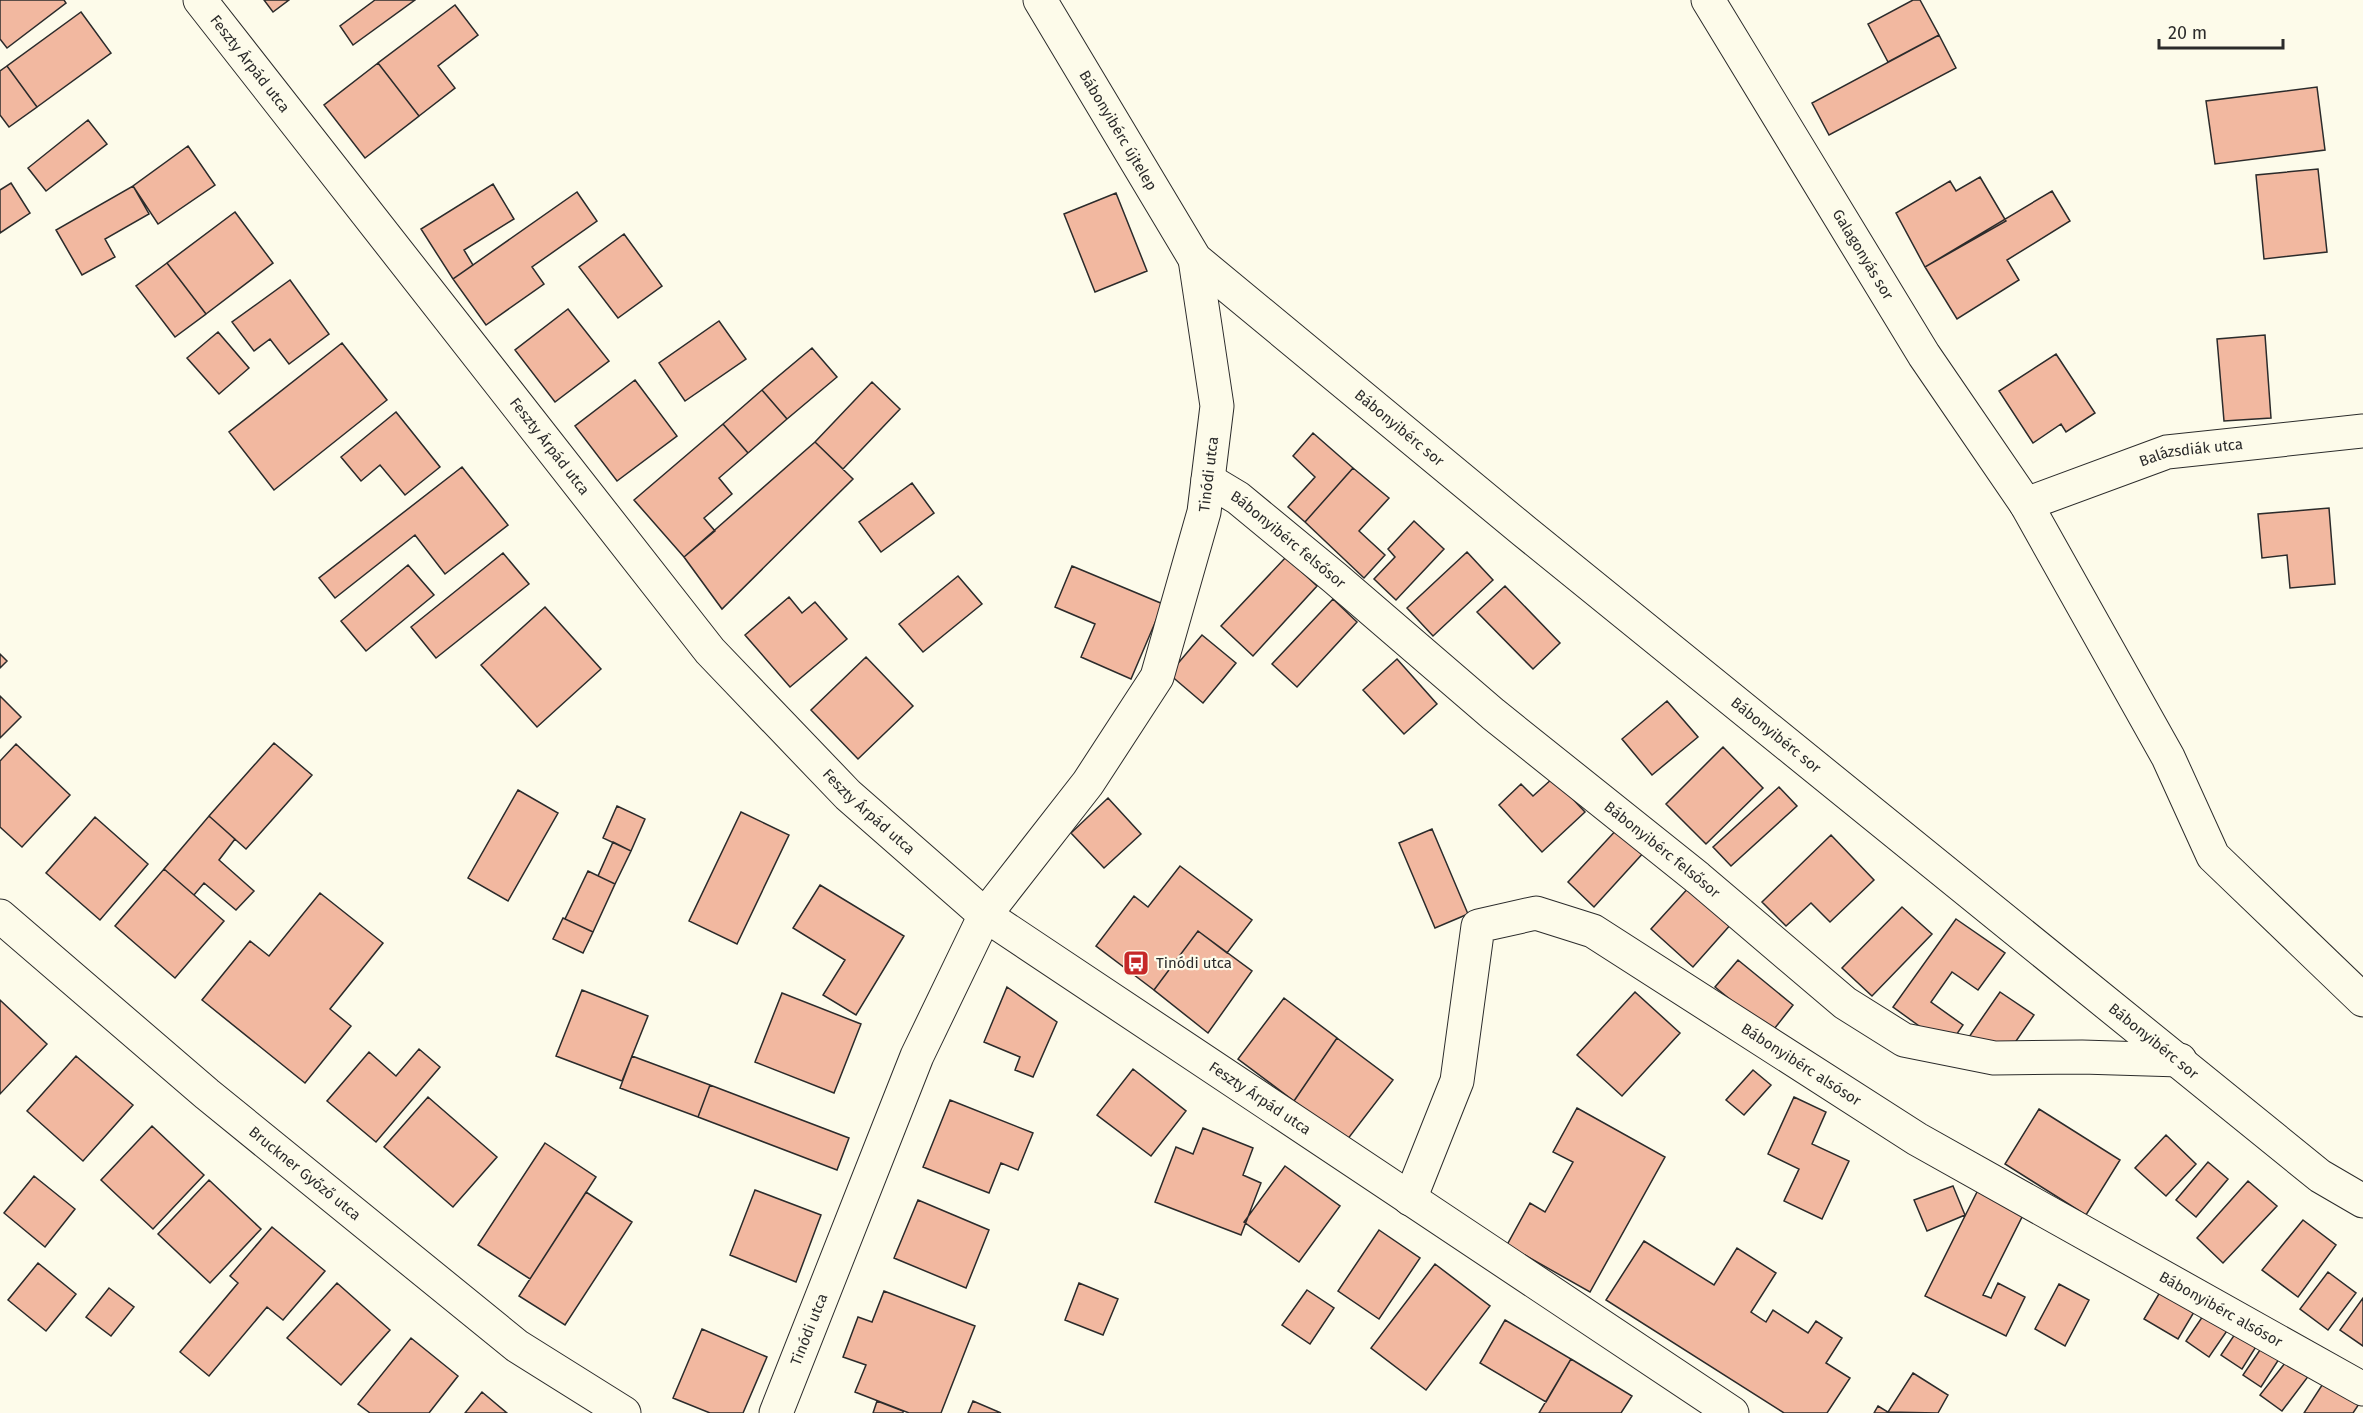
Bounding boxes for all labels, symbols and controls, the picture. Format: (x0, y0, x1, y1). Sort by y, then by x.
street label: Feszty Árpád utca (206, 11, 294, 116)
scale bar (2159, 12, 2284, 50)
text: 20 m (2168, 22, 2207, 44)
street label: Bábonyibérc újtelep (1075, 67, 1161, 194)
street label: Galagonyás sor (1829, 206, 1897, 303)
street label: Bábonyibérc sor (1351, 386, 1448, 470)
street label: Feszty Árpád utca (506, 394, 593, 499)
street label: Tinódi utca (1195, 435, 1222, 513)
street label: Balázsdiák utca (2137, 435, 2244, 470)
street label: Bábonyibérc felsősor (1227, 487, 1349, 592)
street label: Bábonyibérc sor (1727, 693, 1825, 777)
street label: Feszty Árpád utca (819, 765, 919, 858)
street label: Bábonyibérc felsősor (1601, 798, 1724, 902)
bus stop icon: Tinódi utca (1121, 948, 1151, 978)
place label: Tinódi utca (1156, 954, 1232, 972)
street label: Bábonyibérc sor (2105, 999, 2202, 1083)
street label: Bábonyibérc alsósor (1738, 1020, 1865, 1110)
street label: Feszty Árpád utca (1206, 1058, 1314, 1139)
street label: Bruckner Győző utca (245, 1123, 364, 1224)
street label: Bábonyibérc alsósor (2156, 1268, 2286, 1351)
street label: Tinódi utca (787, 1291, 831, 1368)

